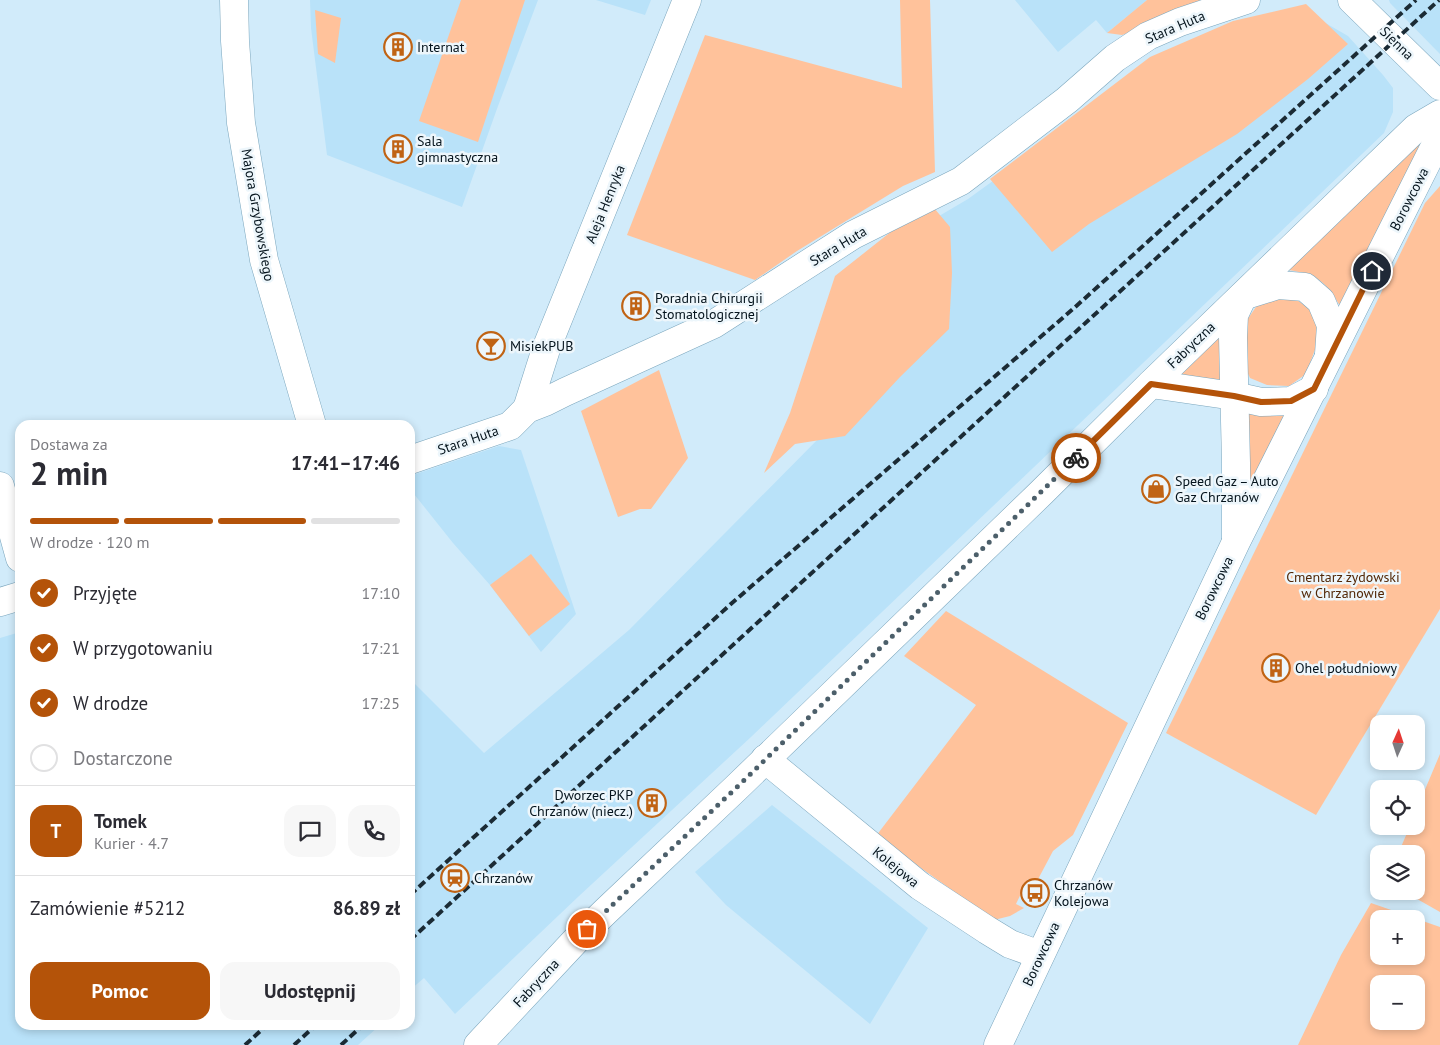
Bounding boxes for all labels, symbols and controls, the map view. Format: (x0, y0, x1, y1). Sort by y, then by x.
street label: Stara Huta (1142, 6, 1208, 48)
street label: Sienna (1376, 22, 1418, 64)
building icon: Internat (383, 32, 413, 62)
place label: Internat (417, 38, 465, 56)
place label: Sala gimnastyczna (417, 132, 498, 166)
building icon: Sala gimnastyczna (383, 134, 413, 164)
street label: Majora Grzybowskiego (237, 147, 279, 283)
street label: Aleja Henryka (581, 162, 629, 246)
street label: Borowcowa (1385, 164, 1433, 234)
street label: Stara Huta (806, 222, 870, 270)
pin (1351, 250, 1393, 292)
icon: home (1358, 257, 1386, 285)
place label: Poradnia Chirurgii Stomatologicznej (655, 289, 763, 323)
building icon: Poradnia Chirurgii Stomatologicznej (621, 291, 651, 321)
street label: Fabryczna (1163, 318, 1219, 372)
bar icon: MisiekPUB (476, 331, 506, 361)
place label: MisiekPUB (510, 337, 573, 355)
street label: Stara Huta (435, 421, 501, 459)
courier (1051, 433, 1101, 483)
text: Dostawa za (30, 434, 108, 454)
icon: bike (1062, 444, 1090, 472)
text: 17:41–17:46 (291, 451, 400, 475)
text: 2 min (30, 452, 108, 494)
place label: Speed Gaz – Auto Gaz Chrzanów (1175, 472, 1279, 506)
shop icon: Speed Gaz – Auto Gaz Chrzanów (1141, 474, 1171, 504)
text: W drodze · 120 m (30, 532, 150, 552)
street label: Borowcowa (1191, 553, 1237, 623)
park label: Cmentarz żydowski w Chrzanowie (1286, 568, 1400, 602)
icon: check (30, 579, 58, 607)
text: Przyjęte (73, 581, 137, 605)
text: 17:10 (362, 583, 400, 603)
icon: check (30, 634, 58, 662)
text: W przygotowaniu (73, 636, 213, 660)
text: 17:21 (362, 638, 400, 658)
building icon: Ohel południowy (1261, 653, 1291, 683)
place label: Ohel południowy (1295, 659, 1398, 677)
icon: check (30, 689, 58, 717)
text: W drodze (73, 691, 148, 715)
text: 17:25 (362, 693, 400, 713)
north arrow (1370, 715, 1425, 770)
map controls (1370, 715, 1425, 1030)
text: Dostarczone (73, 746, 173, 770)
button: locate (1370, 780, 1425, 835)
place label: Dworzec PKP Chrzanów (niecz.) (529, 786, 633, 820)
building icon: Dworzec PKP Chrzanów (niecz.) (637, 788, 667, 818)
button: chat (284, 805, 336, 857)
button: phone (348, 805, 400, 857)
text: Tomek (94, 809, 147, 833)
text: T (51, 819, 61, 843)
text: Kurier · 4.7 (94, 833, 169, 853)
street label: Kolejowa (869, 843, 923, 891)
button: layers (1370, 845, 1425, 900)
station icon: Chrzanów (440, 863, 470, 893)
place label: Chrzanów (474, 869, 534, 887)
place label: Chrzanów Kolejowa (1054, 876, 1114, 910)
bus stop icon: Chrzanów Kolejowa (1020, 878, 1050, 908)
text: Zamówienie #5212 (30, 896, 185, 920)
text: 86.89 zł (333, 896, 400, 920)
pin (566, 908, 608, 950)
button: + (1370, 910, 1425, 965)
icon: bag (573, 915, 601, 943)
street label: Borowcowa (1018, 919, 1064, 989)
street label: Fabryczna (509, 955, 563, 1011)
button: Pomoc (30, 962, 210, 1020)
button: Udostępnij (220, 962, 400, 1020)
button: − (1370, 975, 1425, 1030)

